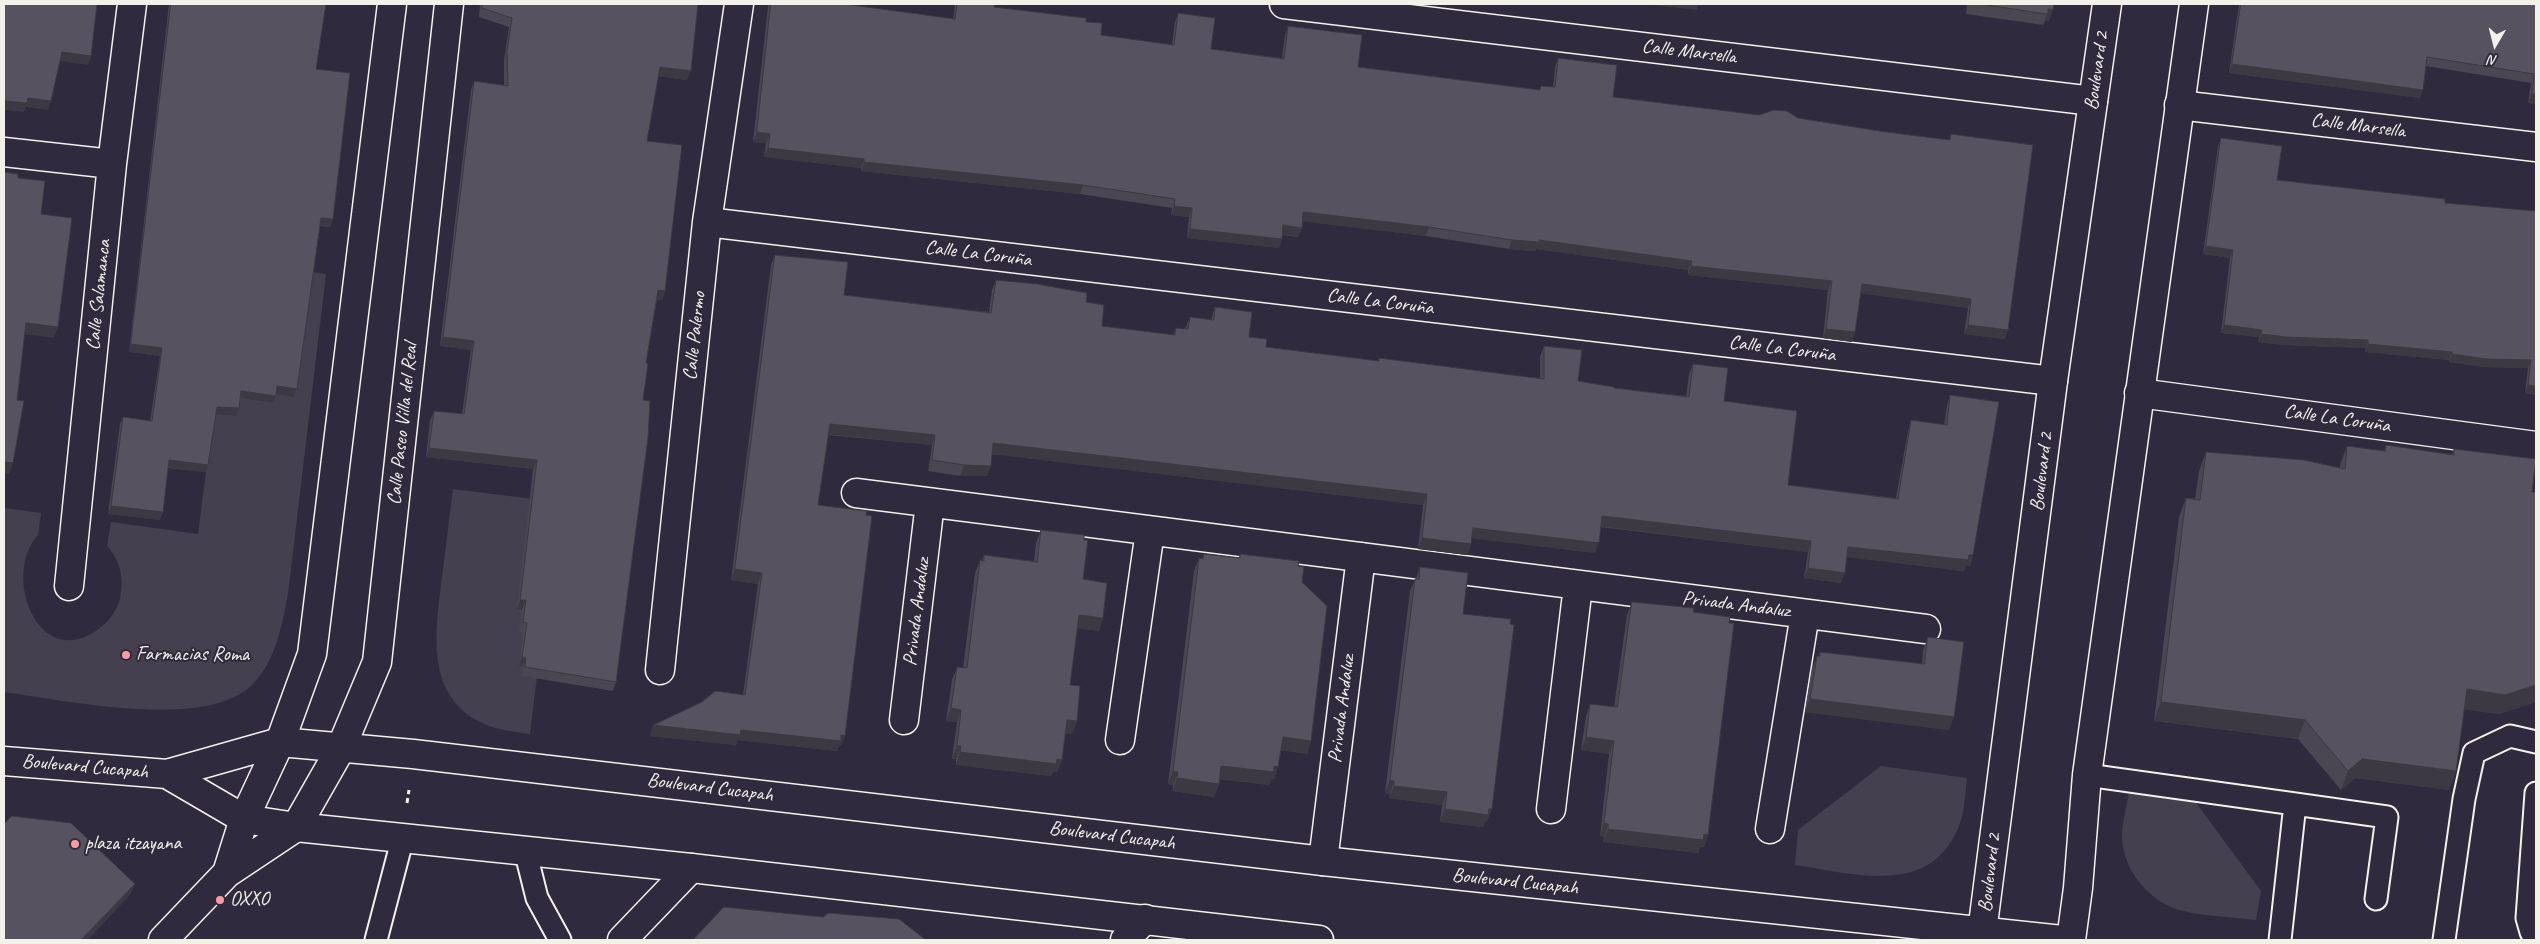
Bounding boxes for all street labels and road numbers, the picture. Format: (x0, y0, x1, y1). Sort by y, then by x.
street label: Boulevard 2 (2080, 30, 2114, 112)
street label: Calle Marsella (1640, 34, 1738, 70)
street label: Calle Marsella (2309, 108, 2407, 144)
street label: Calle La Coruña (923, 236, 1033, 272)
street label: Calle Salamanca (81, 238, 117, 352)
street label: Calle La Coruña (1325, 284, 1435, 320)
street label: Calle Palermo (678, 291, 712, 381)
street label: Calle La Coruña (1727, 331, 1837, 367)
street label: Calle Paseo Villa del Real (383, 342, 423, 506)
street label: Calle La Coruña (2282, 400, 2392, 438)
street label: Boulevard 2 (2025, 431, 2059, 513)
street label: Privada Andaluz (898, 557, 936, 667)
street label: Privada Andaluz (1681, 586, 1791, 624)
street label: Privada Andaluz (1323, 654, 1361, 764)
street label: Boulevard Cucapah (21, 750, 149, 784)
street label: Boulevard Cucapah (646, 768, 774, 808)
street label: Boulevard Cucapah (1048, 816, 1176, 856)
street label: Boulevard 2 (1973, 832, 2007, 914)
street label: Boulevard Cucapah (1451, 863, 1579, 901)

